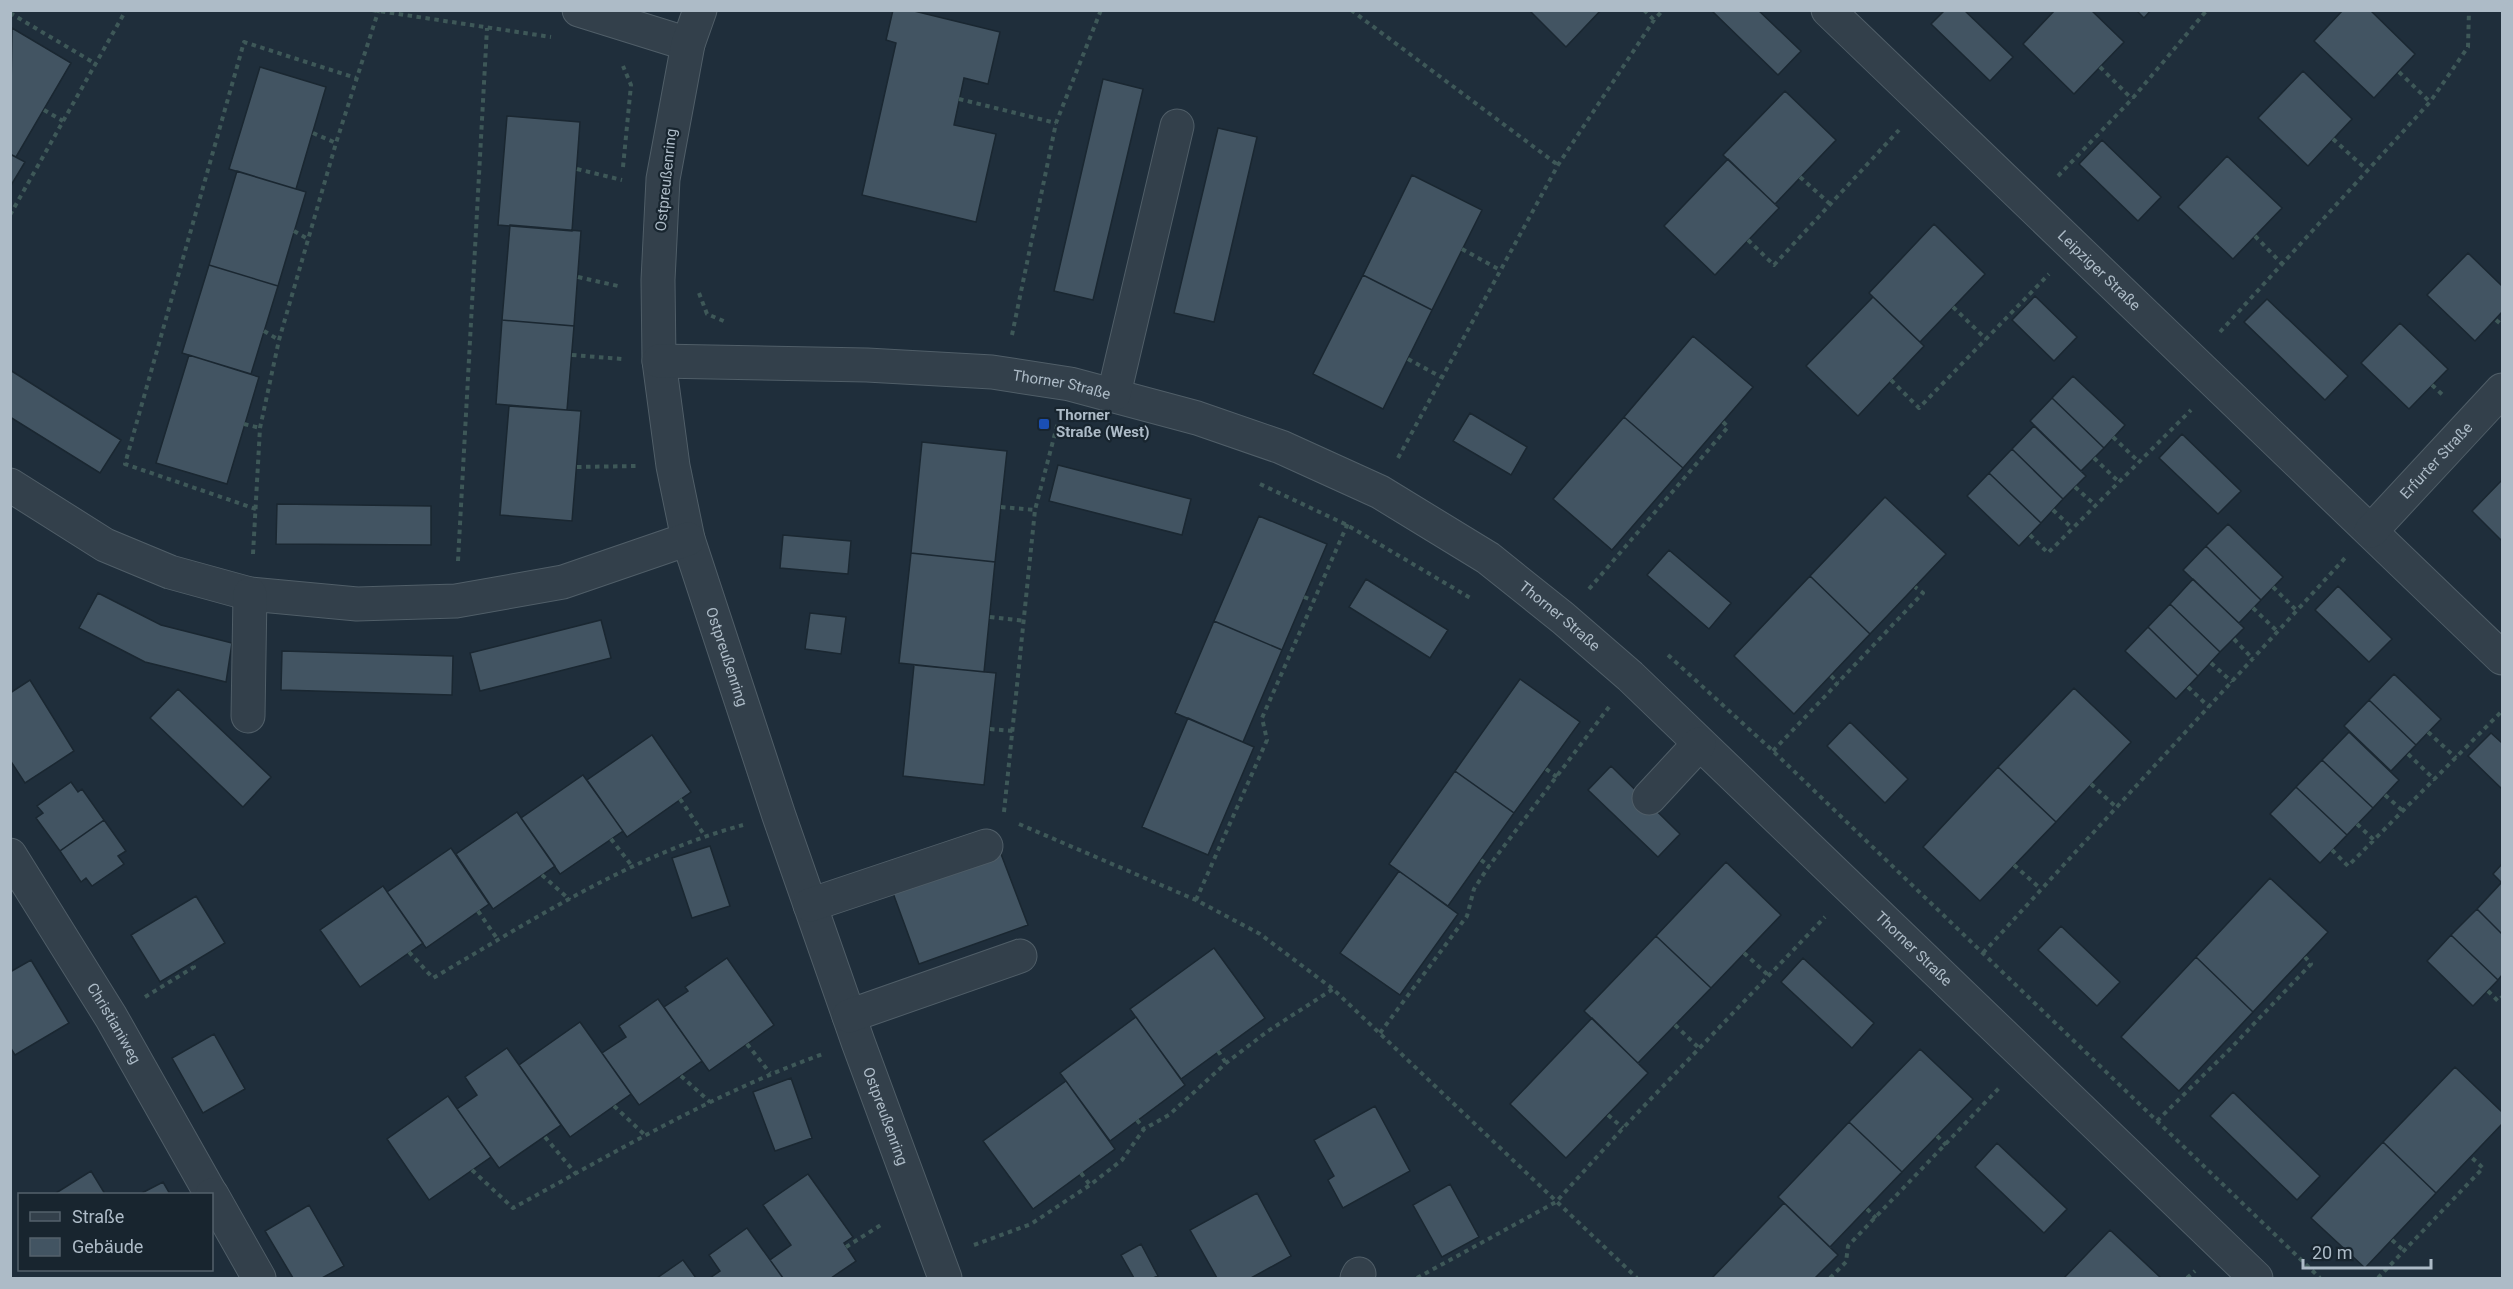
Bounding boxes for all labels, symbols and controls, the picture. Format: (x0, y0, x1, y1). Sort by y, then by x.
street label: Ostpreußenring (652, 128, 680, 232)
street label: Leipziger Straße (2054, 227, 2144, 315)
street label: Thorner Straße (1011, 366, 1113, 403)
place label: Thorner Straße (West) (1056, 406, 1149, 441)
marker: Thorner Straße (West) (1037, 417, 1051, 431)
street label: Erfurter Straße (2396, 419, 2476, 503)
street label: Thorner Straße (1515, 577, 1604, 655)
street label: Ostpreußenring (702, 605, 751, 709)
street label: Thorner Straße (1871, 908, 1956, 990)
street label: Christianiweg (83, 980, 145, 1067)
street label: Ostpreußenring (859, 1065, 912, 1168)
legend (18, 1193, 213, 1271)
text: Straße (72, 1206, 124, 1227)
scale bar (2303, 1232, 2430, 1270)
text: Gebäude (72, 1236, 143, 1257)
text: 20 m (2312, 1242, 2352, 1263)

